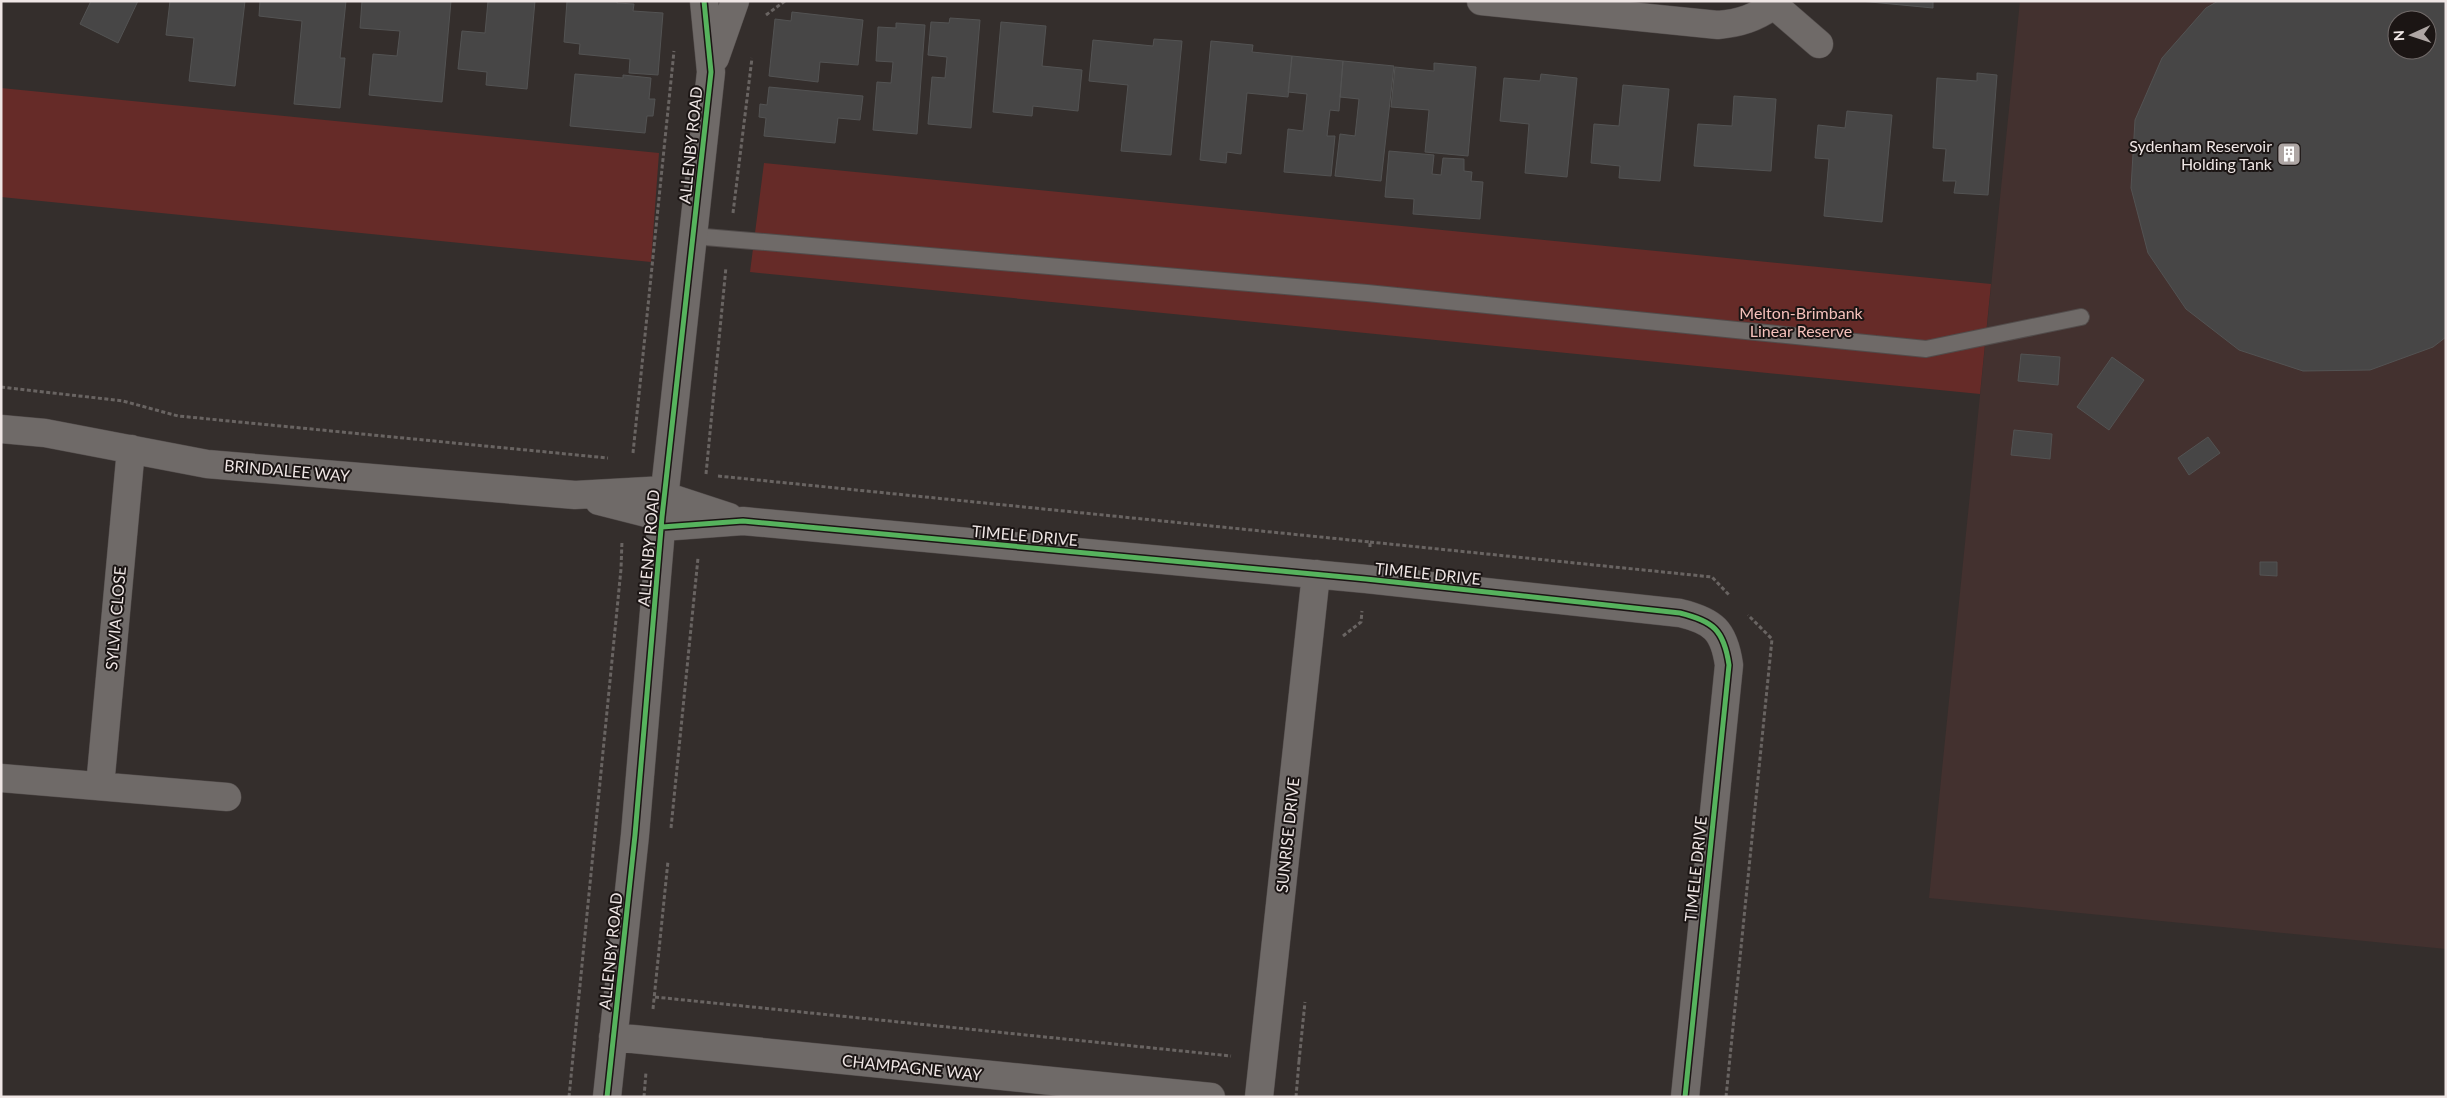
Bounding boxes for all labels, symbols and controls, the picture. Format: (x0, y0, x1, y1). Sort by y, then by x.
north arrow (2387, 10, 2437, 60)
text: N (2390, 30, 2407, 42)
street label: ALLENBY ROAD (674, 86, 706, 204)
place label: Sydenham Reservoir Holding Tank (2129, 136, 2273, 173)
building icon: Sydenham Reservoir Holding Tank (2276, 141, 2302, 167)
park label: Melton-Brimbank Linear Reserve (1739, 303, 1864, 340)
street label: BRINDALEE WAY (223, 455, 351, 485)
street label: ALLENBY ROAD (633, 489, 663, 607)
street label: TIMELE DRIVE (971, 521, 1079, 549)
street label: TIMELE DRIVE (1374, 558, 1482, 588)
street label: SYLVIA CLOSE (101, 565, 129, 671)
street label: SUNRISE DRIVE (1271, 776, 1303, 894)
street label: TIMELE DRIVE (1680, 815, 1710, 923)
street label: ALLENBY ROAD (594, 892, 626, 1010)
street label: CHAMPAGNE WAY (841, 1050, 983, 1084)

